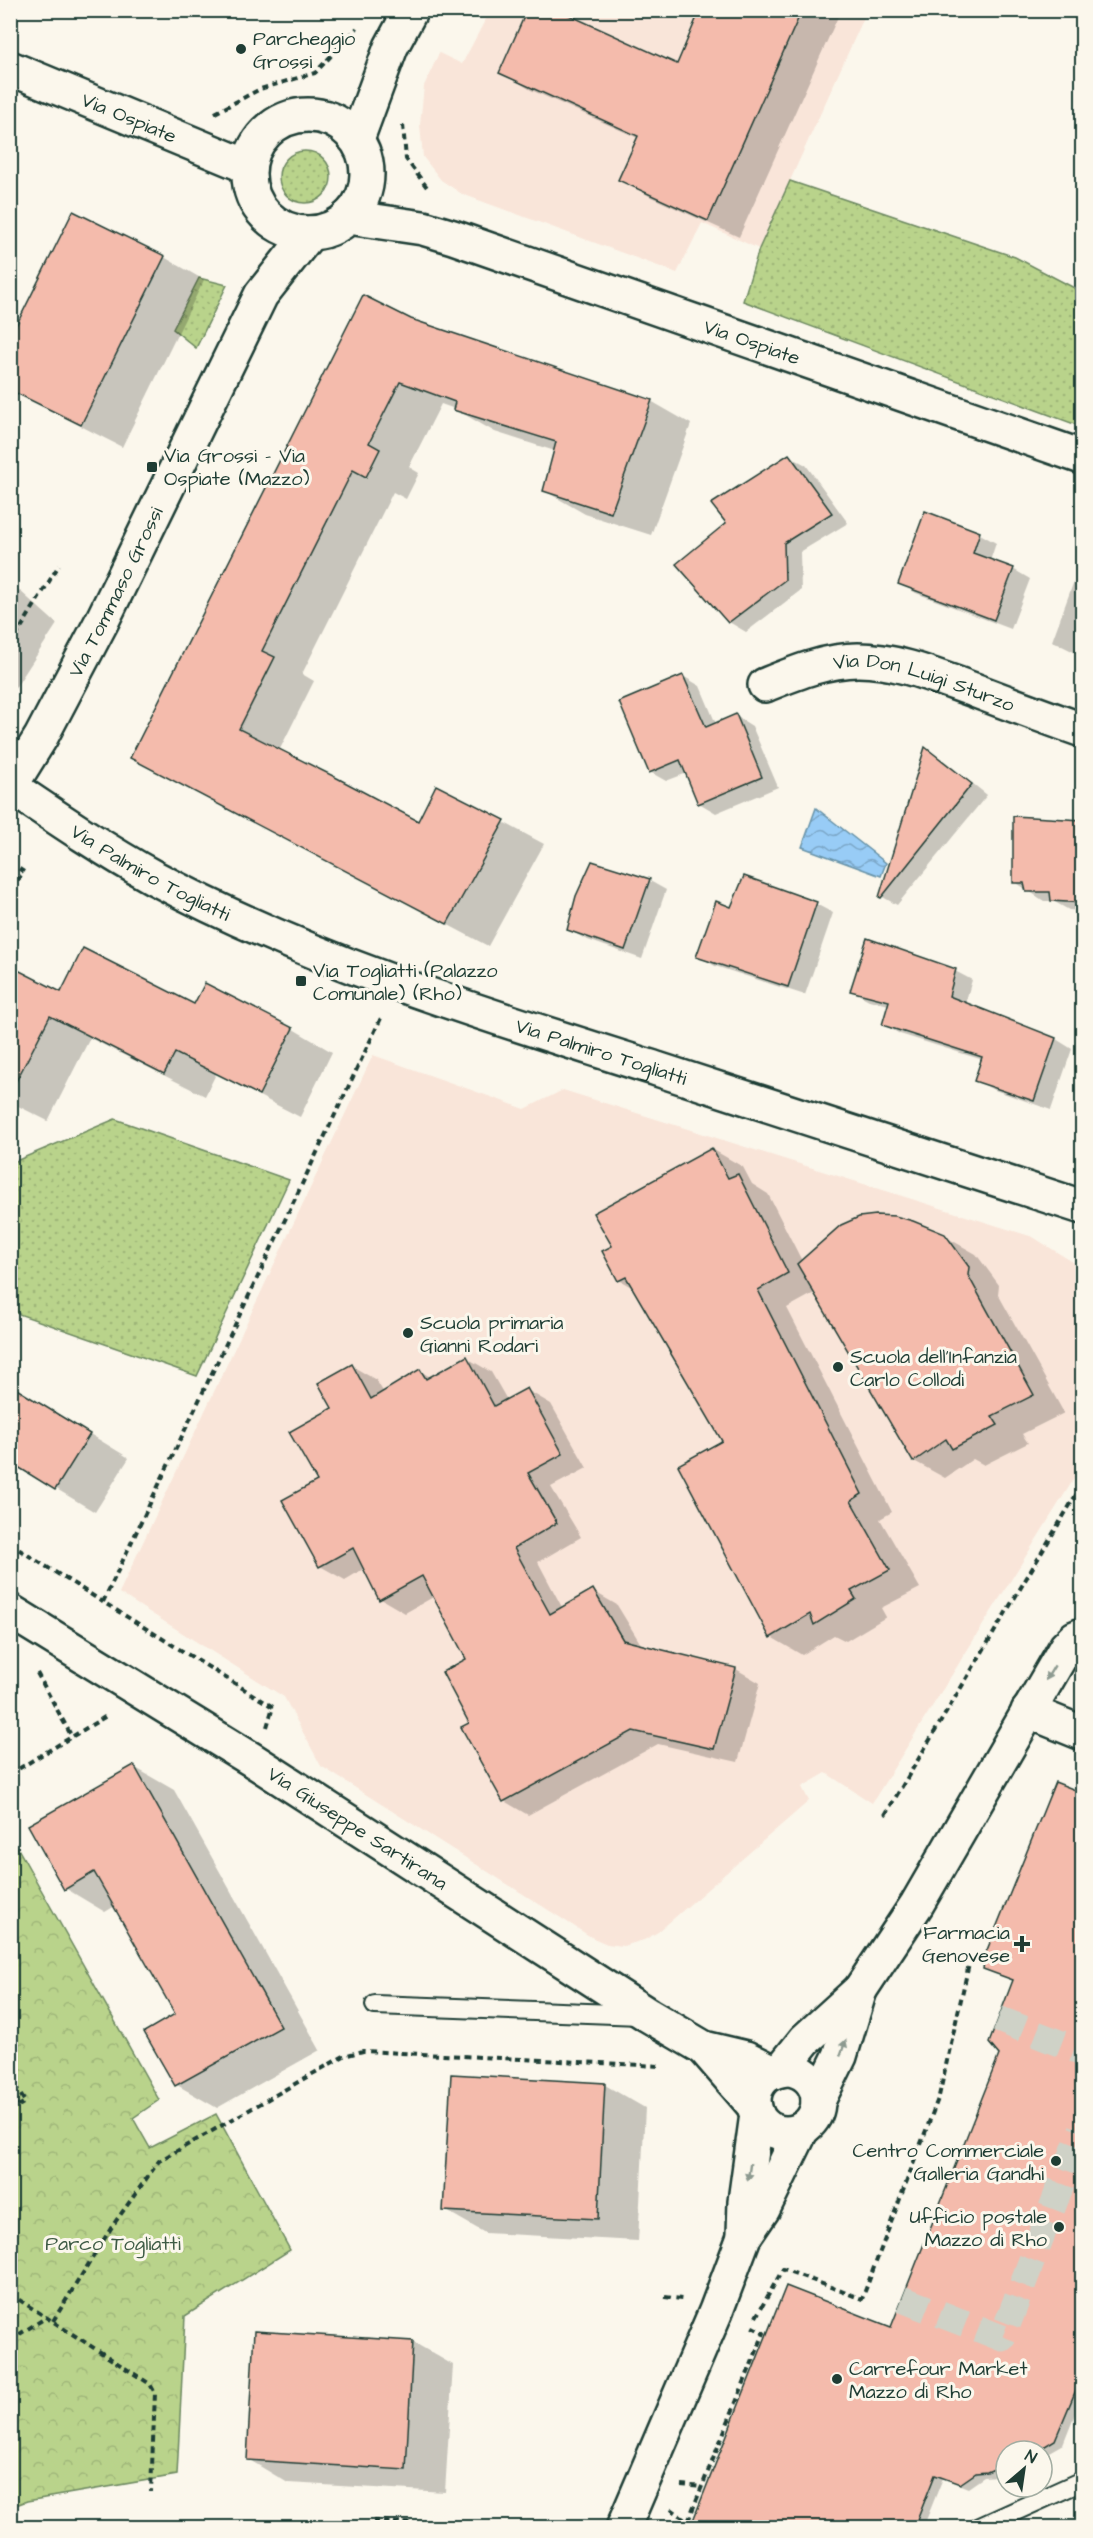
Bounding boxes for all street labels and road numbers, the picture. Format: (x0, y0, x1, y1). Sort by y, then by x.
street label: Via Ospiate (77, 86, 181, 151)
street label: Via Ospiate (700, 313, 804, 372)
street label: Via Tommaso Grossi (62, 502, 171, 683)
street label: Via Don Luigi Sturzo (832, 647, 1018, 719)
street label: Via Palmiro Togliatti (65, 818, 235, 928)
street label: Via Palmiro Togliatti (512, 1012, 690, 1093)
street label: Via Giuseppe Sartirana (262, 1760, 453, 1897)

